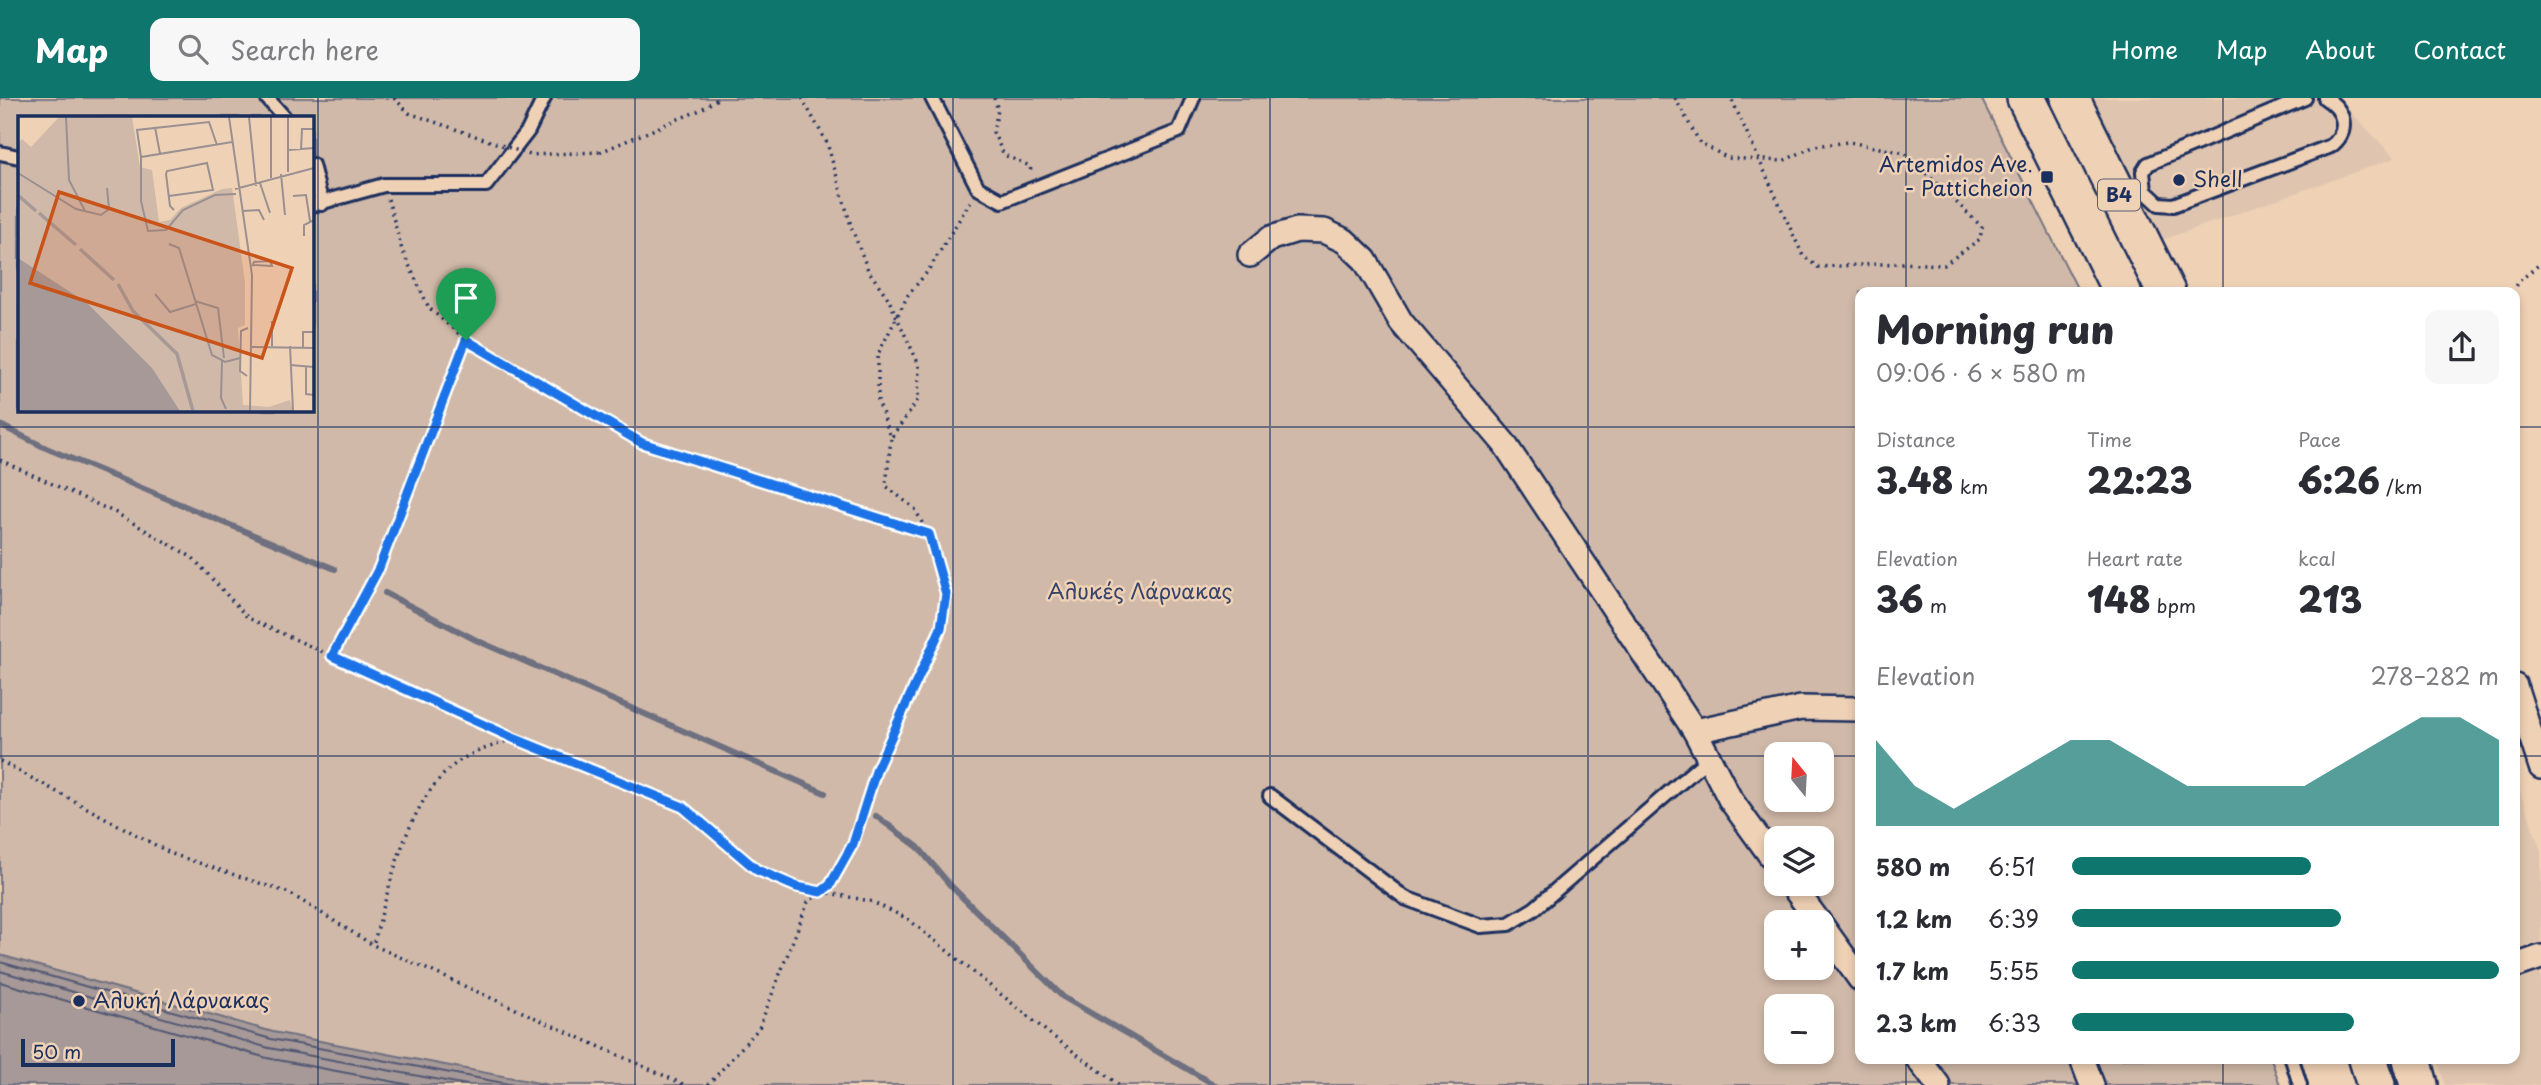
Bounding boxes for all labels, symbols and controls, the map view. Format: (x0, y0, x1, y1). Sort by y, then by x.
search box (150, 18, 640, 81)
text: Map (35, 24, 108, 74)
icon: search (174, 30, 212, 68)
text: Search here (230, 30, 379, 69)
text: Home (2111, 31, 2178, 67)
text: Map (2216, 31, 2267, 67)
text: About (2305, 31, 2375, 67)
text: Contact (2413, 31, 2506, 67)
inset map (18, 116, 313, 411)
place label: Artemidos Ave. - Patticheion (1879, 147, 2033, 203)
place label: Shell (2193, 162, 2242, 194)
marker: Artemidos Ave. - Patticheion (2039, 169, 2055, 185)
marker: Shell (2171, 172, 2187, 188)
road number: B4 (2098, 180, 2140, 211)
pin (436, 268, 496, 340)
icon: arrive (447, 279, 485, 317)
text: Morning run (1876, 300, 2114, 357)
button: share (2425, 310, 2499, 384)
text: 09:06 · 6 × 580 m (1876, 355, 2086, 390)
text: Distance (1876, 425, 1956, 453)
text: Time (2087, 425, 2132, 453)
text: Pace (2298, 425, 2341, 453)
text: 3.48 (1876, 453, 1954, 506)
text: 22:23 (2087, 453, 2192, 506)
text: 6:26 (2298, 453, 2380, 506)
text: km (1954, 472, 1988, 500)
text: /km (2380, 472, 2422, 500)
text: Elevation (1876, 544, 1958, 572)
text: Heart rate (2087, 544, 2183, 572)
text: kcal (2298, 544, 2336, 572)
text: 36 (1876, 572, 1924, 625)
text: 148 (2087, 572, 2151, 625)
text: 213 (2298, 572, 2362, 625)
park label: Αλυκές Λάρνακας (1048, 574, 1233, 606)
text: m (1924, 591, 1947, 619)
text: bpm (2151, 591, 2196, 619)
text: Elevation (1876, 658, 1975, 693)
text: 278–282 m (2371, 658, 2499, 693)
north arrow (1764, 742, 1834, 812)
map controls (1764, 742, 1834, 1064)
button: layers (1764, 826, 1834, 896)
text: 580 m (1876, 849, 1950, 884)
text: 6:51 (1988, 849, 2035, 884)
text: 1.2 km (1876, 901, 1952, 936)
text: 6:39 (1988, 901, 2039, 936)
button: + (1764, 910, 1834, 980)
text: 1.7 km (1876, 953, 1949, 988)
text: 5:55 (1988, 953, 2039, 988)
place label: Αλυκή Λάρνακας (93, 983, 270, 1015)
marker: Αλυκή Λάρνακας (71, 993, 87, 1009)
button: − (1764, 994, 1834, 1064)
text: 2.3 km (1876, 1005, 1957, 1040)
text: 6:33 (1988, 1005, 2041, 1040)
scale bar (21, 1036, 175, 1068)
text: 50 m (32, 1037, 81, 1065)

